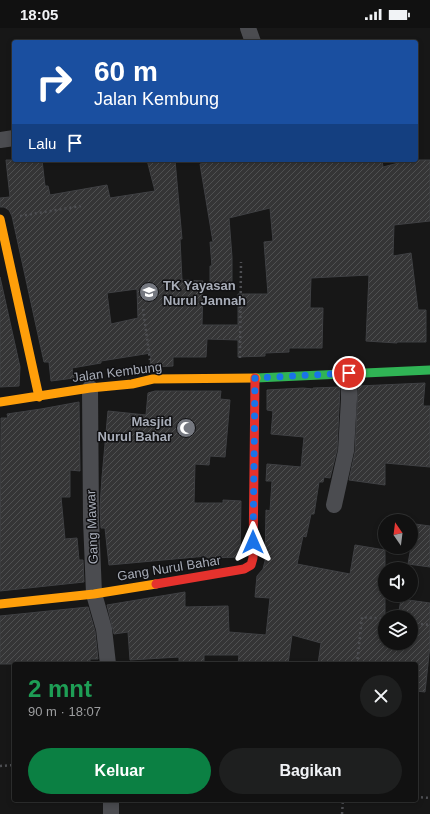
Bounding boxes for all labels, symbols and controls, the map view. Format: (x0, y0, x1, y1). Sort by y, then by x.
text: 18:05 (20, 6, 58, 23)
icon: right (28, 56, 80, 108)
text: 60 m (94, 56, 158, 87)
text: Jalan Kembung (94, 89, 219, 109)
icon: arrive (64, 132, 86, 154)
text: Lalu (28, 135, 56, 152)
place label: TK Yayasan Nurul Jannah (163, 278, 246, 308)
school or university icon: TK Yayasan Nurul Jannah (138, 281, 160, 303)
pin (332, 356, 366, 390)
street label: Jalan Kembung (71, 359, 163, 385)
icon: arrive (338, 362, 360, 384)
place label: Masjid Nurul Bahar (98, 414, 172, 444)
mosque icon: Masjid Nurul Bahar (175, 417, 197, 439)
street label: Gang Mawar (83, 489, 101, 564)
north arrow (378, 514, 418, 554)
map controls (378, 514, 418, 650)
position arrow (232, 521, 274, 563)
street label: Gang Nurul Bahar (116, 552, 223, 584)
button: sound (378, 562, 418, 602)
button: layers (378, 610, 418, 650)
text: 2 mnt (28, 675, 92, 702)
button: close (360, 675, 402, 717)
text: 90 m · 18:07 (28, 704, 101, 719)
button: Keluar (28, 748, 211, 794)
button: Bagikan (219, 748, 402, 794)

